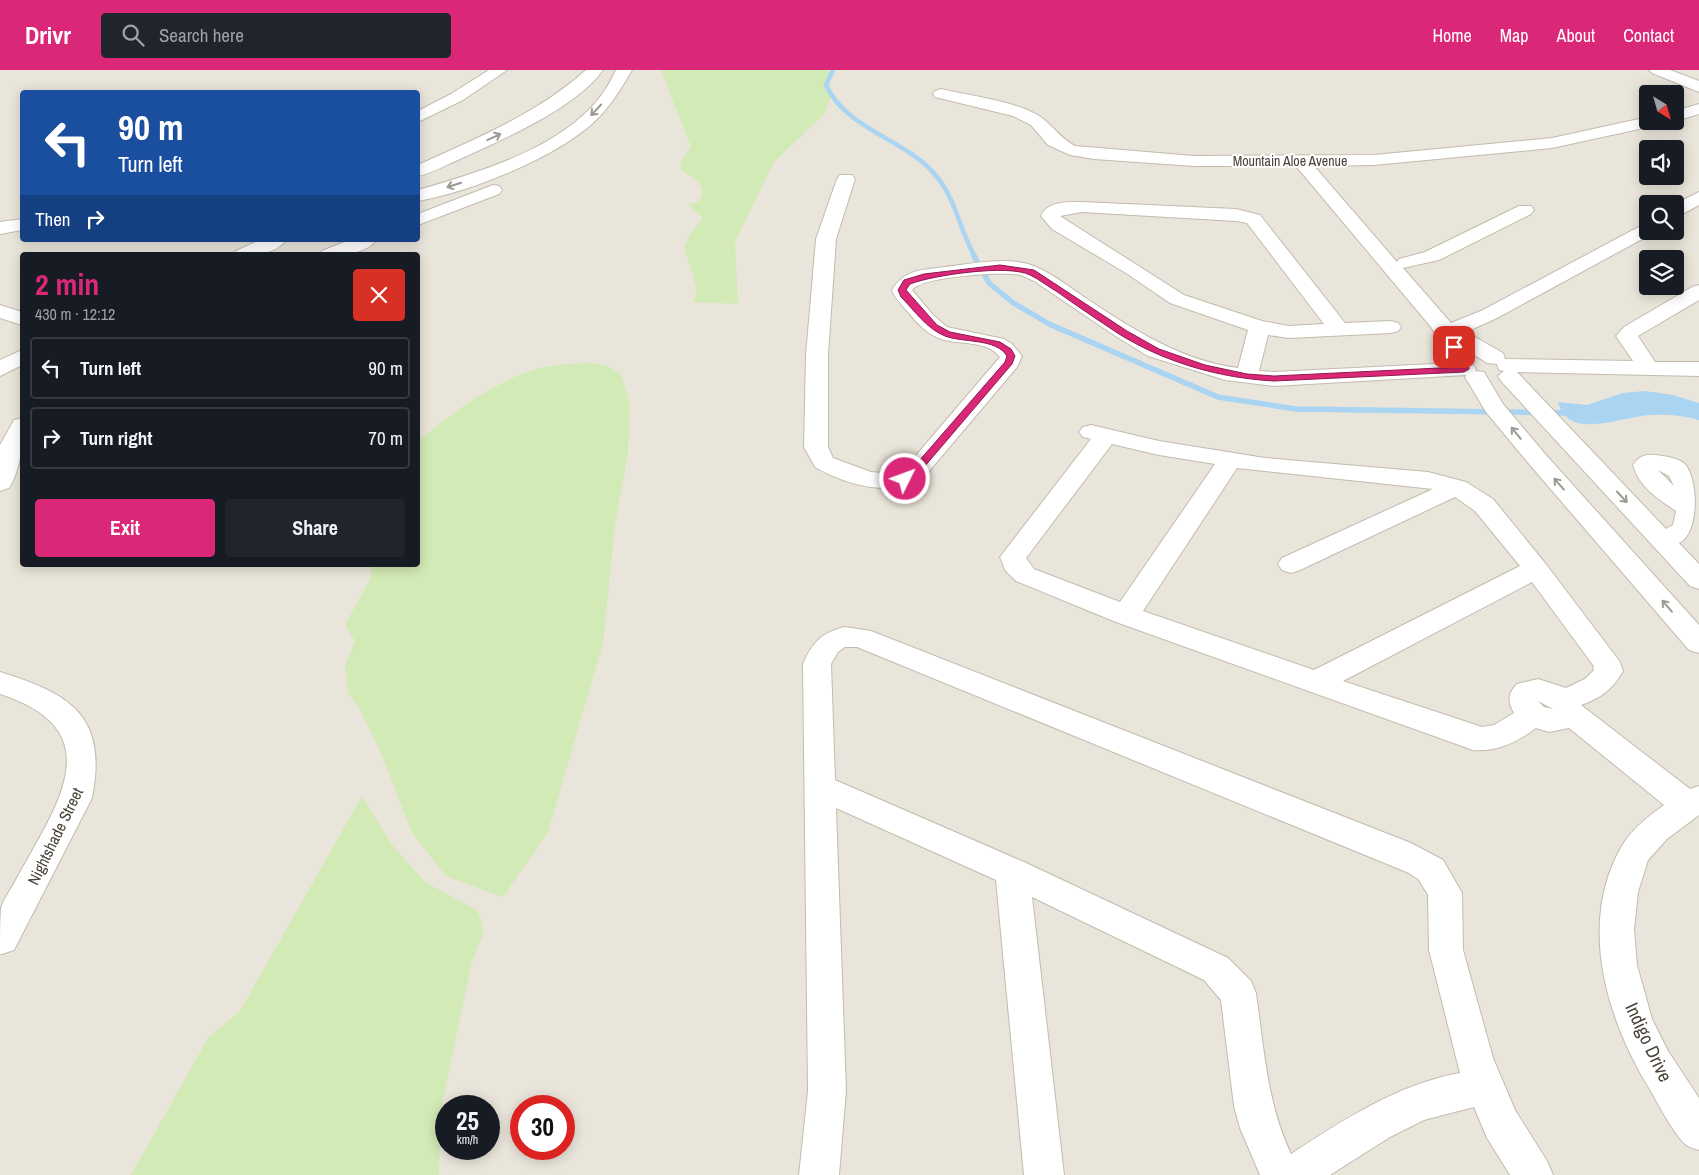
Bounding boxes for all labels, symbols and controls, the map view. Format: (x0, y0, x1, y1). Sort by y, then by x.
search box (101, 13, 451, 58)
text: Drivr (25, 19, 71, 51)
icon: search (119, 21, 147, 49)
text: Search here (159, 22, 244, 48)
text: Home (1432, 23, 1472, 48)
text: Map (1500, 23, 1529, 48)
text: About (1557, 23, 1595, 48)
text: Contact (1623, 23, 1674, 48)
north arrow (1639, 85, 1684, 130)
map controls (1639, 85, 1684, 295)
one-way arrow (590, 103, 602, 116)
text: 90 m (118, 104, 183, 151)
icon: left (35, 110, 100, 175)
one-way arrow (486, 131, 501, 141)
button: sound (1639, 140, 1684, 185)
text: Turn left (118, 149, 183, 179)
street label: Mountain Aloe Avenue (1233, 152, 1347, 170)
one-way arrow (446, 180, 462, 190)
button: search (1639, 195, 1684, 240)
icon: right (81, 205, 109, 233)
text: Then (35, 206, 71, 232)
button: layers (1639, 250, 1684, 295)
text: 2 min (35, 264, 99, 304)
button: close (353, 269, 405, 321)
text: 430 m · 12:12 (35, 303, 115, 325)
pin (1433, 326, 1475, 368)
icon: arrive (1440, 333, 1468, 361)
icon: left (37, 354, 65, 382)
text: Turn left (80, 355, 141, 381)
text: 90 m (368, 355, 403, 381)
icon: right (37, 424, 65, 452)
text: Turn right (80, 425, 152, 451)
text: 70 m (368, 425, 403, 451)
one-way arrow (1510, 427, 1522, 440)
position arrow (878, 452, 930, 504)
one-way arrow (1553, 478, 1565, 491)
one-way arrow (1616, 491, 1628, 504)
button: Exit (35, 499, 215, 557)
button: Share (225, 499, 405, 557)
one-way arrow (1661, 600, 1673, 613)
street label: Nightshade Street (22, 783, 88, 888)
street label: Indigo Drive (1619, 998, 1679, 1086)
speed limit sign: 30 (510, 1095, 575, 1160)
text: 25 (456, 1104, 479, 1138)
text: km/h (457, 1132, 478, 1148)

